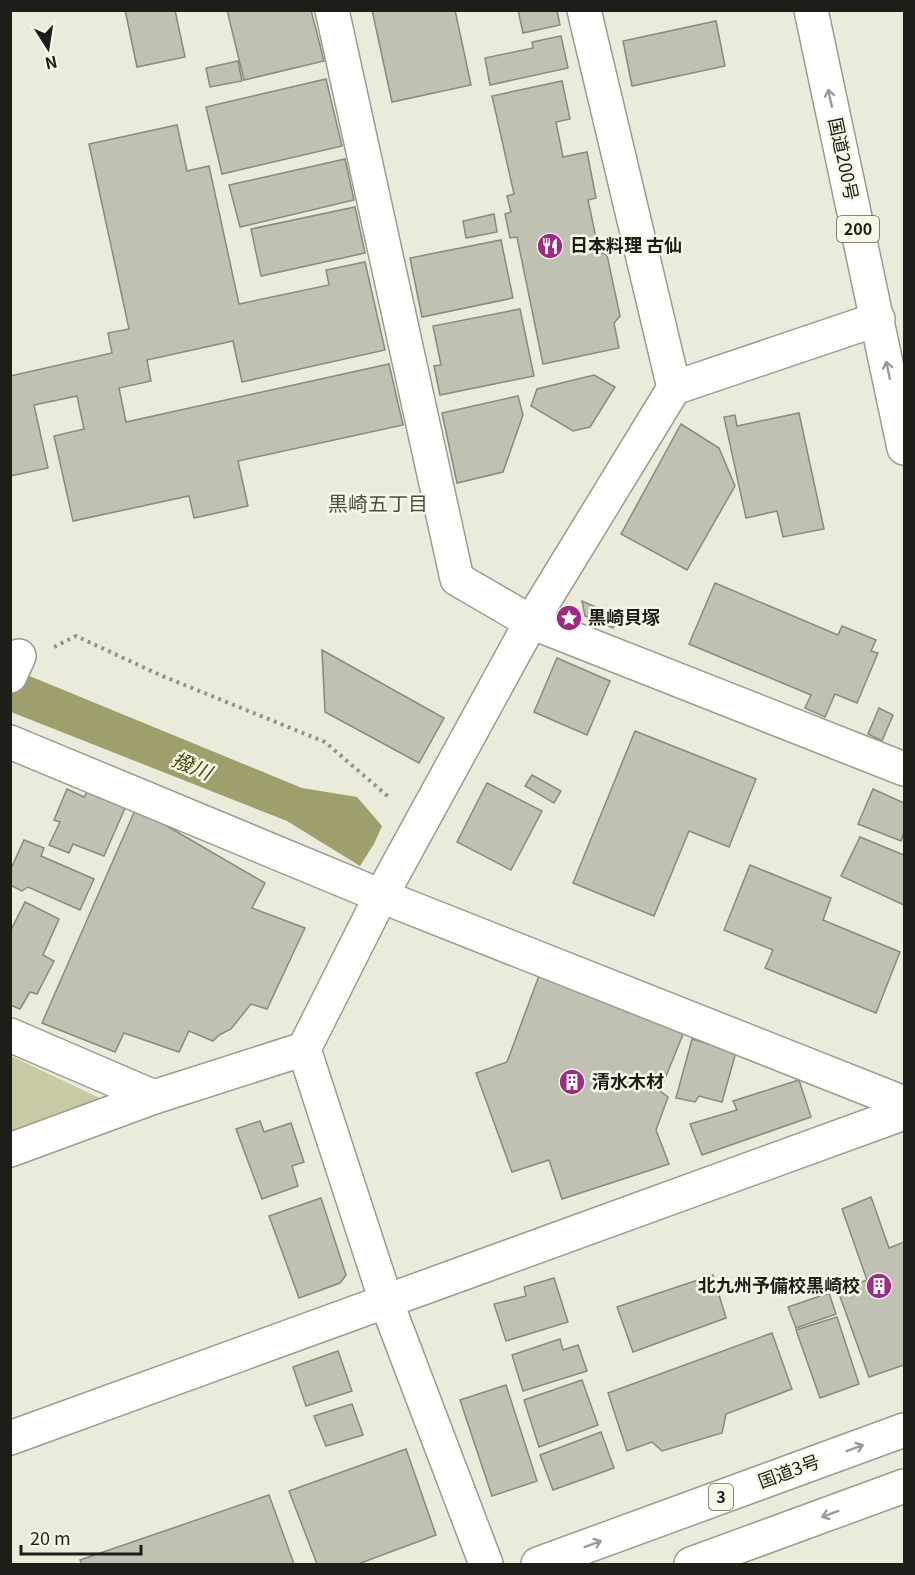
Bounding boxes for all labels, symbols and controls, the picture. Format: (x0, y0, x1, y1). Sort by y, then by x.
north arrow (18, 18, 78, 78)
text: N (43, 51, 60, 77)
one-way arrow (823, 88, 835, 107)
street label: 国道200号 (824, 115, 866, 202)
road number: 200 (837, 216, 879, 242)
restaurant icon: 日本料理 古仙 (535, 231, 565, 261)
place label: 日本料理 古仙 (570, 231, 682, 257)
one-way arrow (882, 361, 894, 380)
district label: 黒崎五丁目 (328, 488, 428, 517)
place icon: 黒崎貝塚 (554, 603, 584, 633)
place label: 黒崎貝塚 (588, 603, 660, 629)
water label: 撥川 (169, 743, 219, 787)
building icon: 清水木材 (557, 1067, 587, 1097)
place label: 清水木材 (592, 1067, 664, 1093)
place label: 北九州予備校黒崎校 (698, 1271, 860, 1297)
building icon: 北九州予備校黒崎校 (864, 1271, 894, 1301)
one-way arrow (845, 1442, 864, 1453)
street label: 国道3号 (754, 1447, 823, 1493)
road number: 3 (709, 1484, 733, 1510)
one-way arrow (821, 1509, 840, 1520)
scale bar (21, 1518, 141, 1556)
text: 20 m (30, 1524, 71, 1550)
one-way arrow (583, 1538, 602, 1549)

